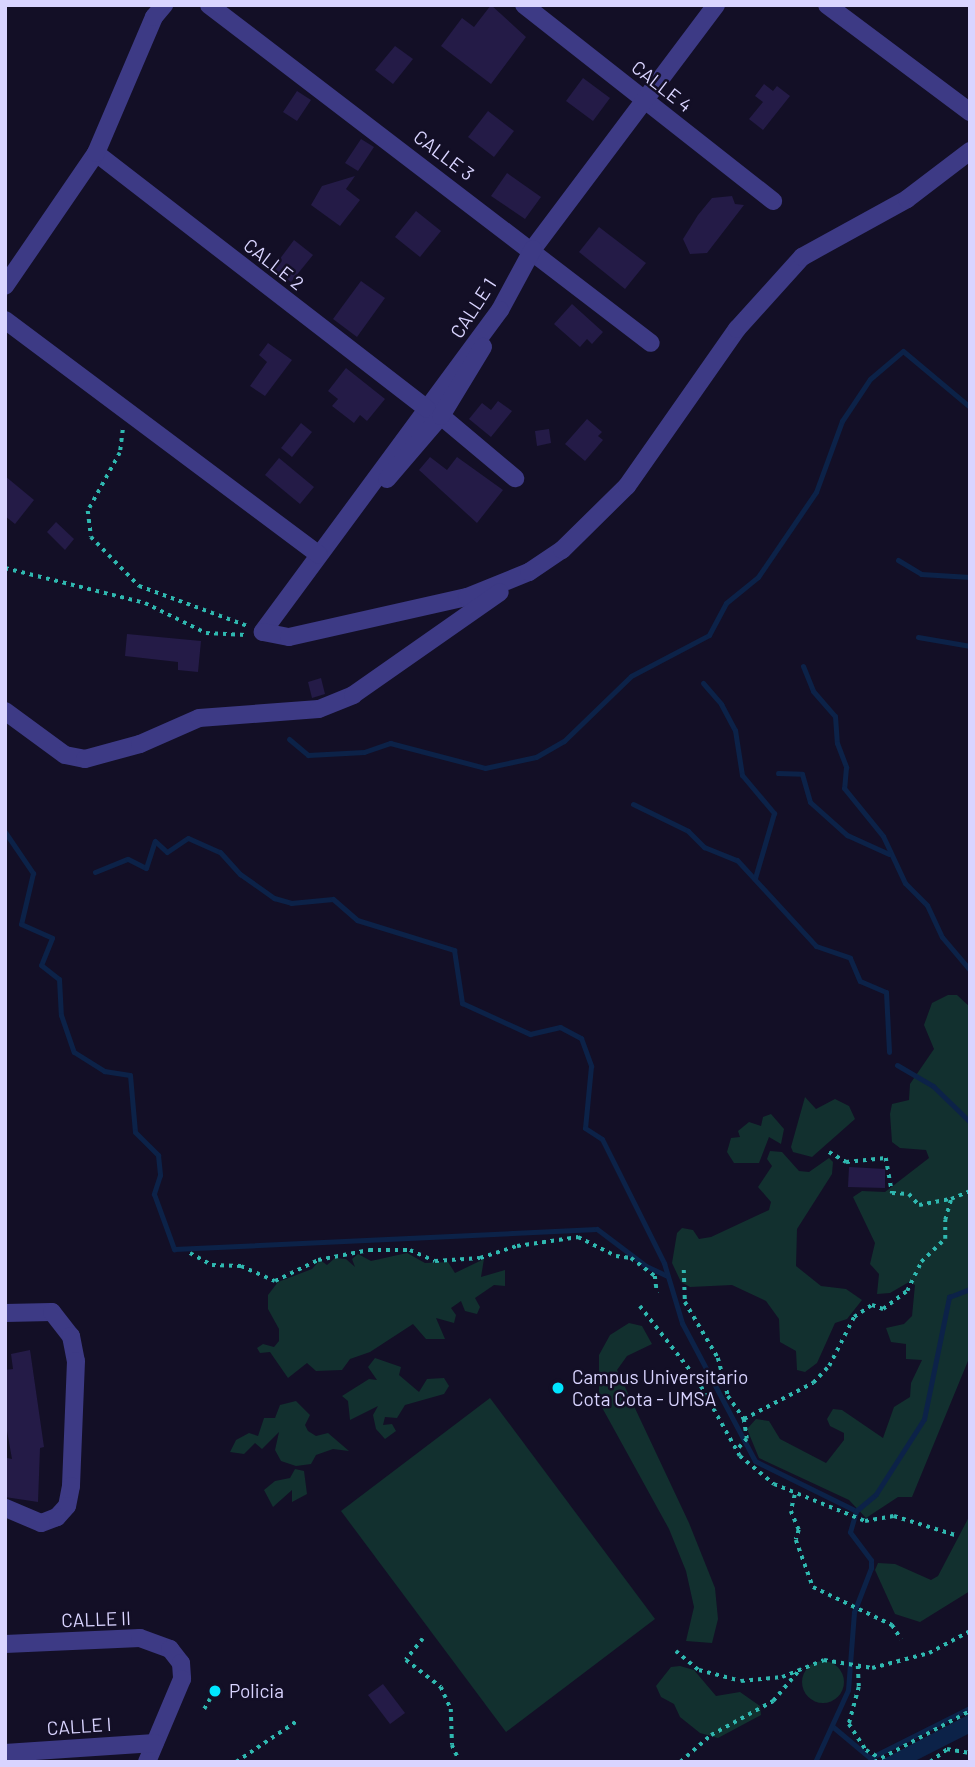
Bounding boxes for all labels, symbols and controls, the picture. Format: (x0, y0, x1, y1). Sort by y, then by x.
street label: CALLE 4 (627, 55, 697, 117)
street label: CALLE 3 (409, 125, 479, 185)
street label: CALLE 2 (239, 233, 309, 295)
street label: CALLE 1 (445, 274, 501, 342)
place label: Campus Universitario Cota Cota - UMSA (572, 1366, 748, 1410)
marker: Campus Universitario Cota Cota - UMSA (550, 1380, 566, 1396)
street label: CALLE II (61, 1606, 131, 1632)
place label: Policia (229, 1680, 284, 1702)
marker: Policia (207, 1683, 223, 1699)
street label: CALLE I (46, 1712, 112, 1740)

